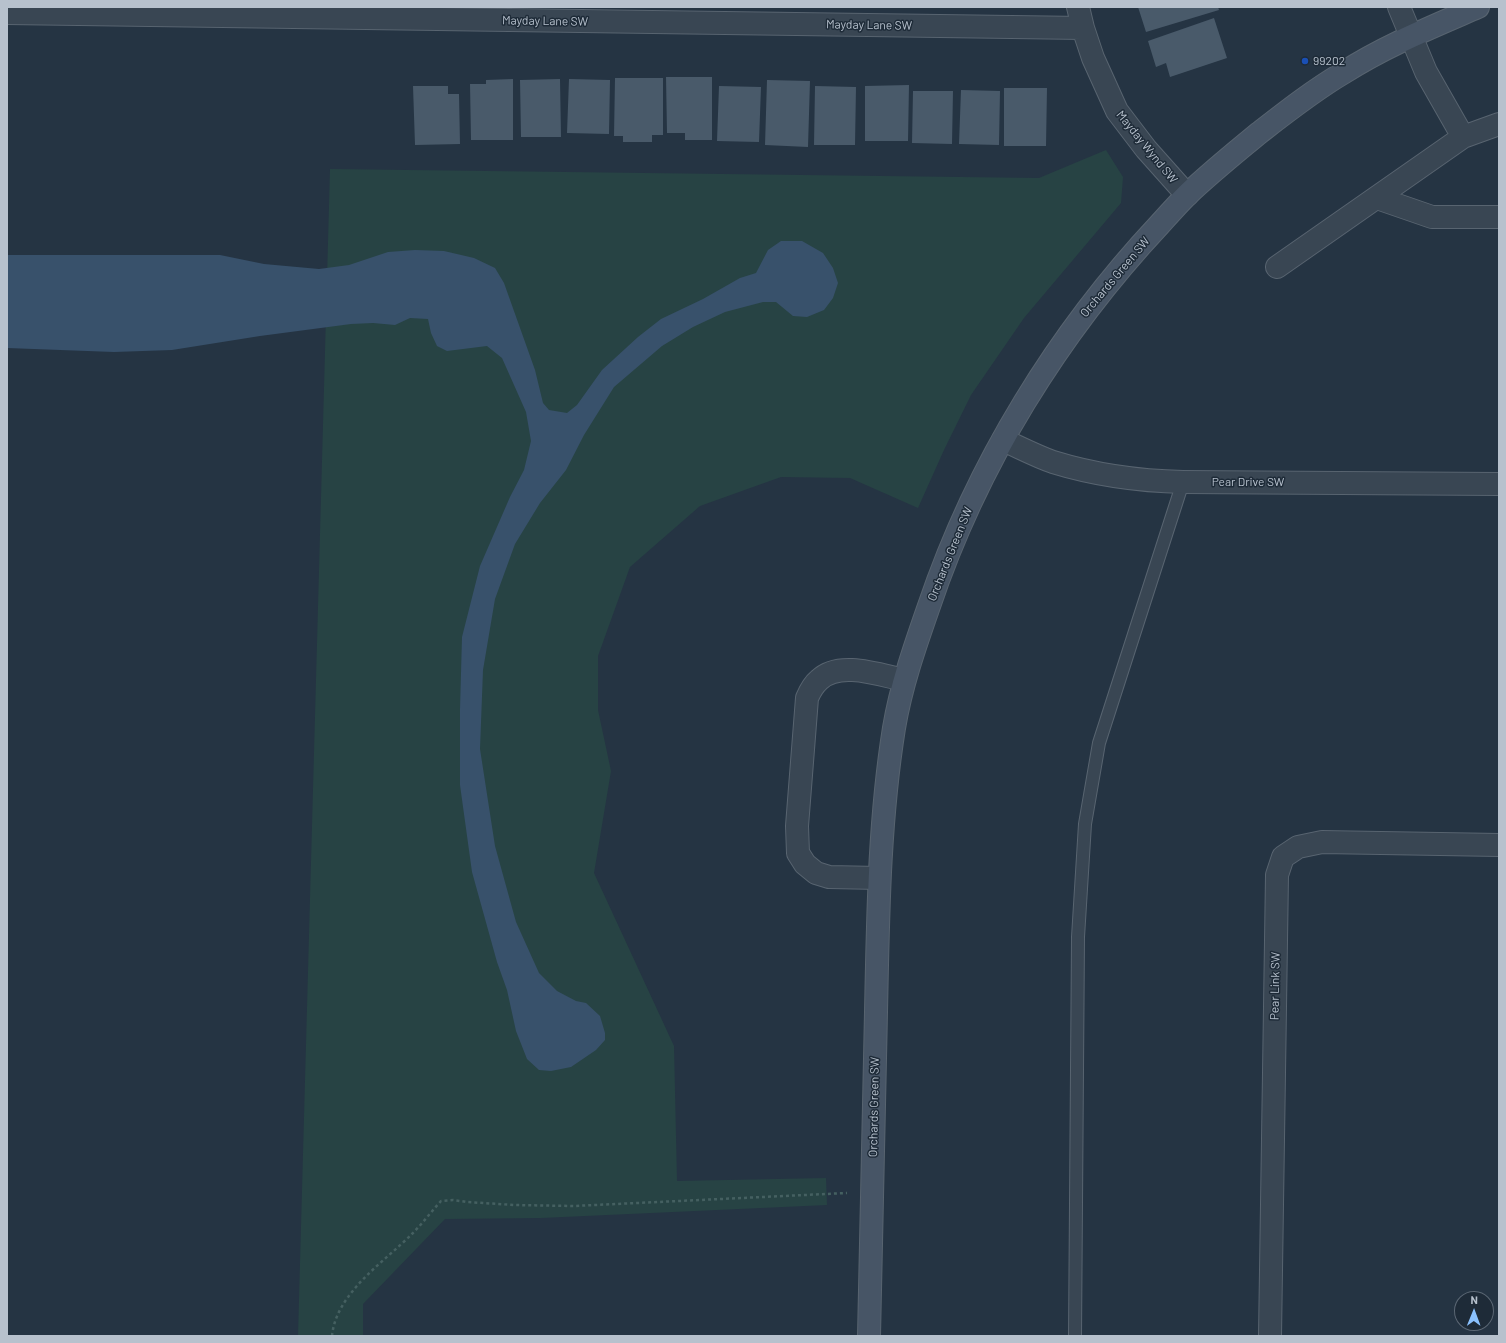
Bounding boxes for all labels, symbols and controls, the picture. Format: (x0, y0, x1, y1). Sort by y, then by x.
street label: Mayday Lane SW (502, 13, 588, 29)
street label: Mayday Lane SW (826, 17, 912, 33)
place label: 99202 (1313, 54, 1345, 68)
marker: 99202 (1300, 56, 1310, 66)
street label: Mayday Wynd SW (1113, 108, 1181, 186)
street label: Orchards Green SW (1077, 234, 1153, 320)
street label: Pear Drive SW (1212, 475, 1284, 489)
street label: Orchards Green SW (925, 505, 975, 603)
street label: Pear Link SW (1267, 952, 1283, 1020)
street label: Orchards Green SW (866, 1057, 882, 1157)
north arrow (1454, 1291, 1494, 1331)
text: N (1470, 1293, 1478, 1306)

